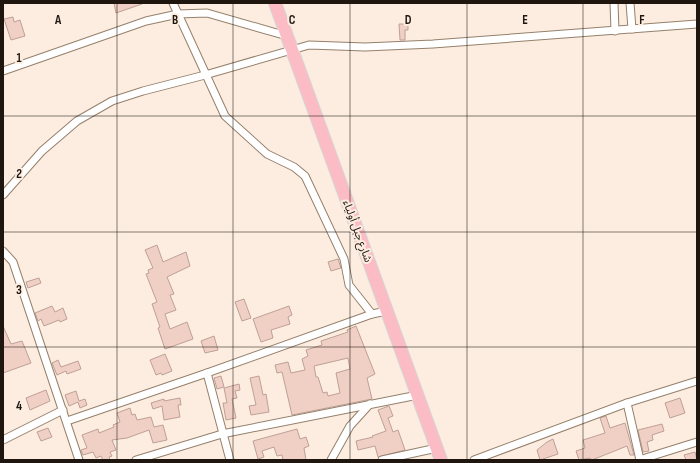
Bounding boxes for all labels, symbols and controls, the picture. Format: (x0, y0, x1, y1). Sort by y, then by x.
text: A (54, 12, 62, 28)
text: B (172, 12, 178, 28)
text: C (289, 12, 296, 28)
text: D (405, 12, 412, 28)
text: E (522, 12, 528, 28)
text: F (639, 12, 645, 28)
text: 1 (16, 50, 22, 66)
text: 2 (16, 166, 22, 182)
street label: شارع جبل أولياء (339, 198, 375, 265)
text: 3 (16, 282, 22, 298)
text: 4 (16, 398, 22, 414)

